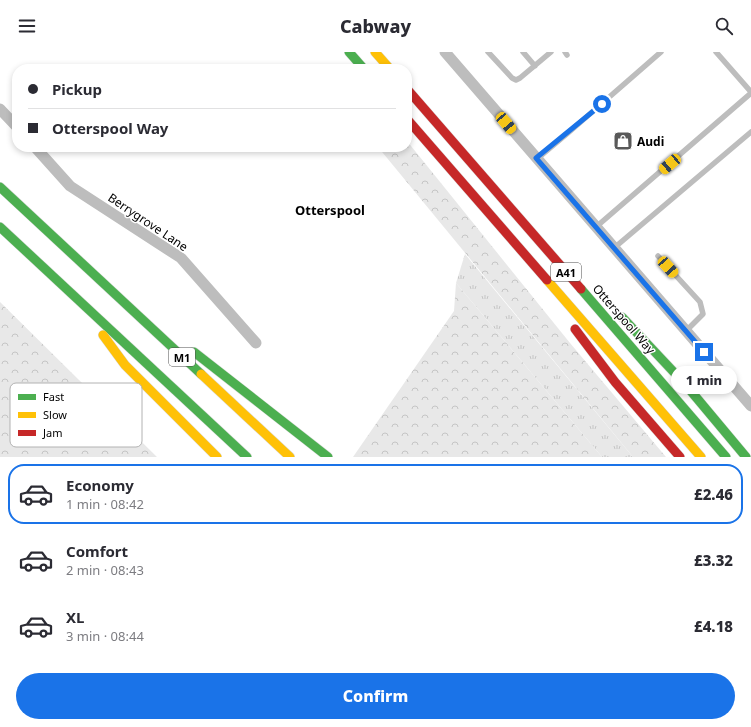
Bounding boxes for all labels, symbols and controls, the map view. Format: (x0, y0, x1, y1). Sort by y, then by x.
text: Cabway (340, 14, 411, 38)
icon: menu (16, 15, 38, 37)
icon: search (713, 15, 735, 37)
text: Pickup (52, 79, 102, 99)
route start (593, 95, 611, 113)
car (494, 110, 518, 136)
text: Otterspool Way (52, 118, 168, 138)
shop icon: Audi (612, 130, 634, 152)
place label: Audi (637, 133, 664, 150)
car (657, 152, 683, 176)
street label: Berrygrove Lane (105, 189, 191, 255)
district label: Otterspool (295, 201, 365, 219)
car (656, 254, 680, 280)
road number: A41 (551, 263, 581, 281)
street label: Otterspool Way (589, 280, 660, 358)
route end (695, 343, 713, 361)
road number: M1 (169, 348, 195, 366)
callout: 1 min (671, 366, 737, 394)
text: 1 min (686, 371, 722, 389)
legend (10, 383, 142, 447)
text: Fast (43, 389, 64, 404)
text: Slow (43, 407, 67, 422)
text: Jam (42, 425, 62, 440)
text: Economy (66, 475, 134, 495)
icon: car (18, 476, 54, 512)
text: £2.46 (694, 484, 733, 504)
text: 1 min · 08:42 (66, 495, 144, 513)
text: Comfort (66, 541, 128, 561)
icon: car (18, 542, 54, 578)
text: £3.32 (694, 550, 733, 570)
text: 2 min · 08:43 (66, 561, 144, 579)
text: XL (66, 607, 84, 627)
icon: car (18, 608, 54, 644)
text: £4.18 (694, 616, 733, 636)
text: 3 min · 08:44 (66, 627, 144, 645)
button: Confirm (16, 673, 735, 719)

